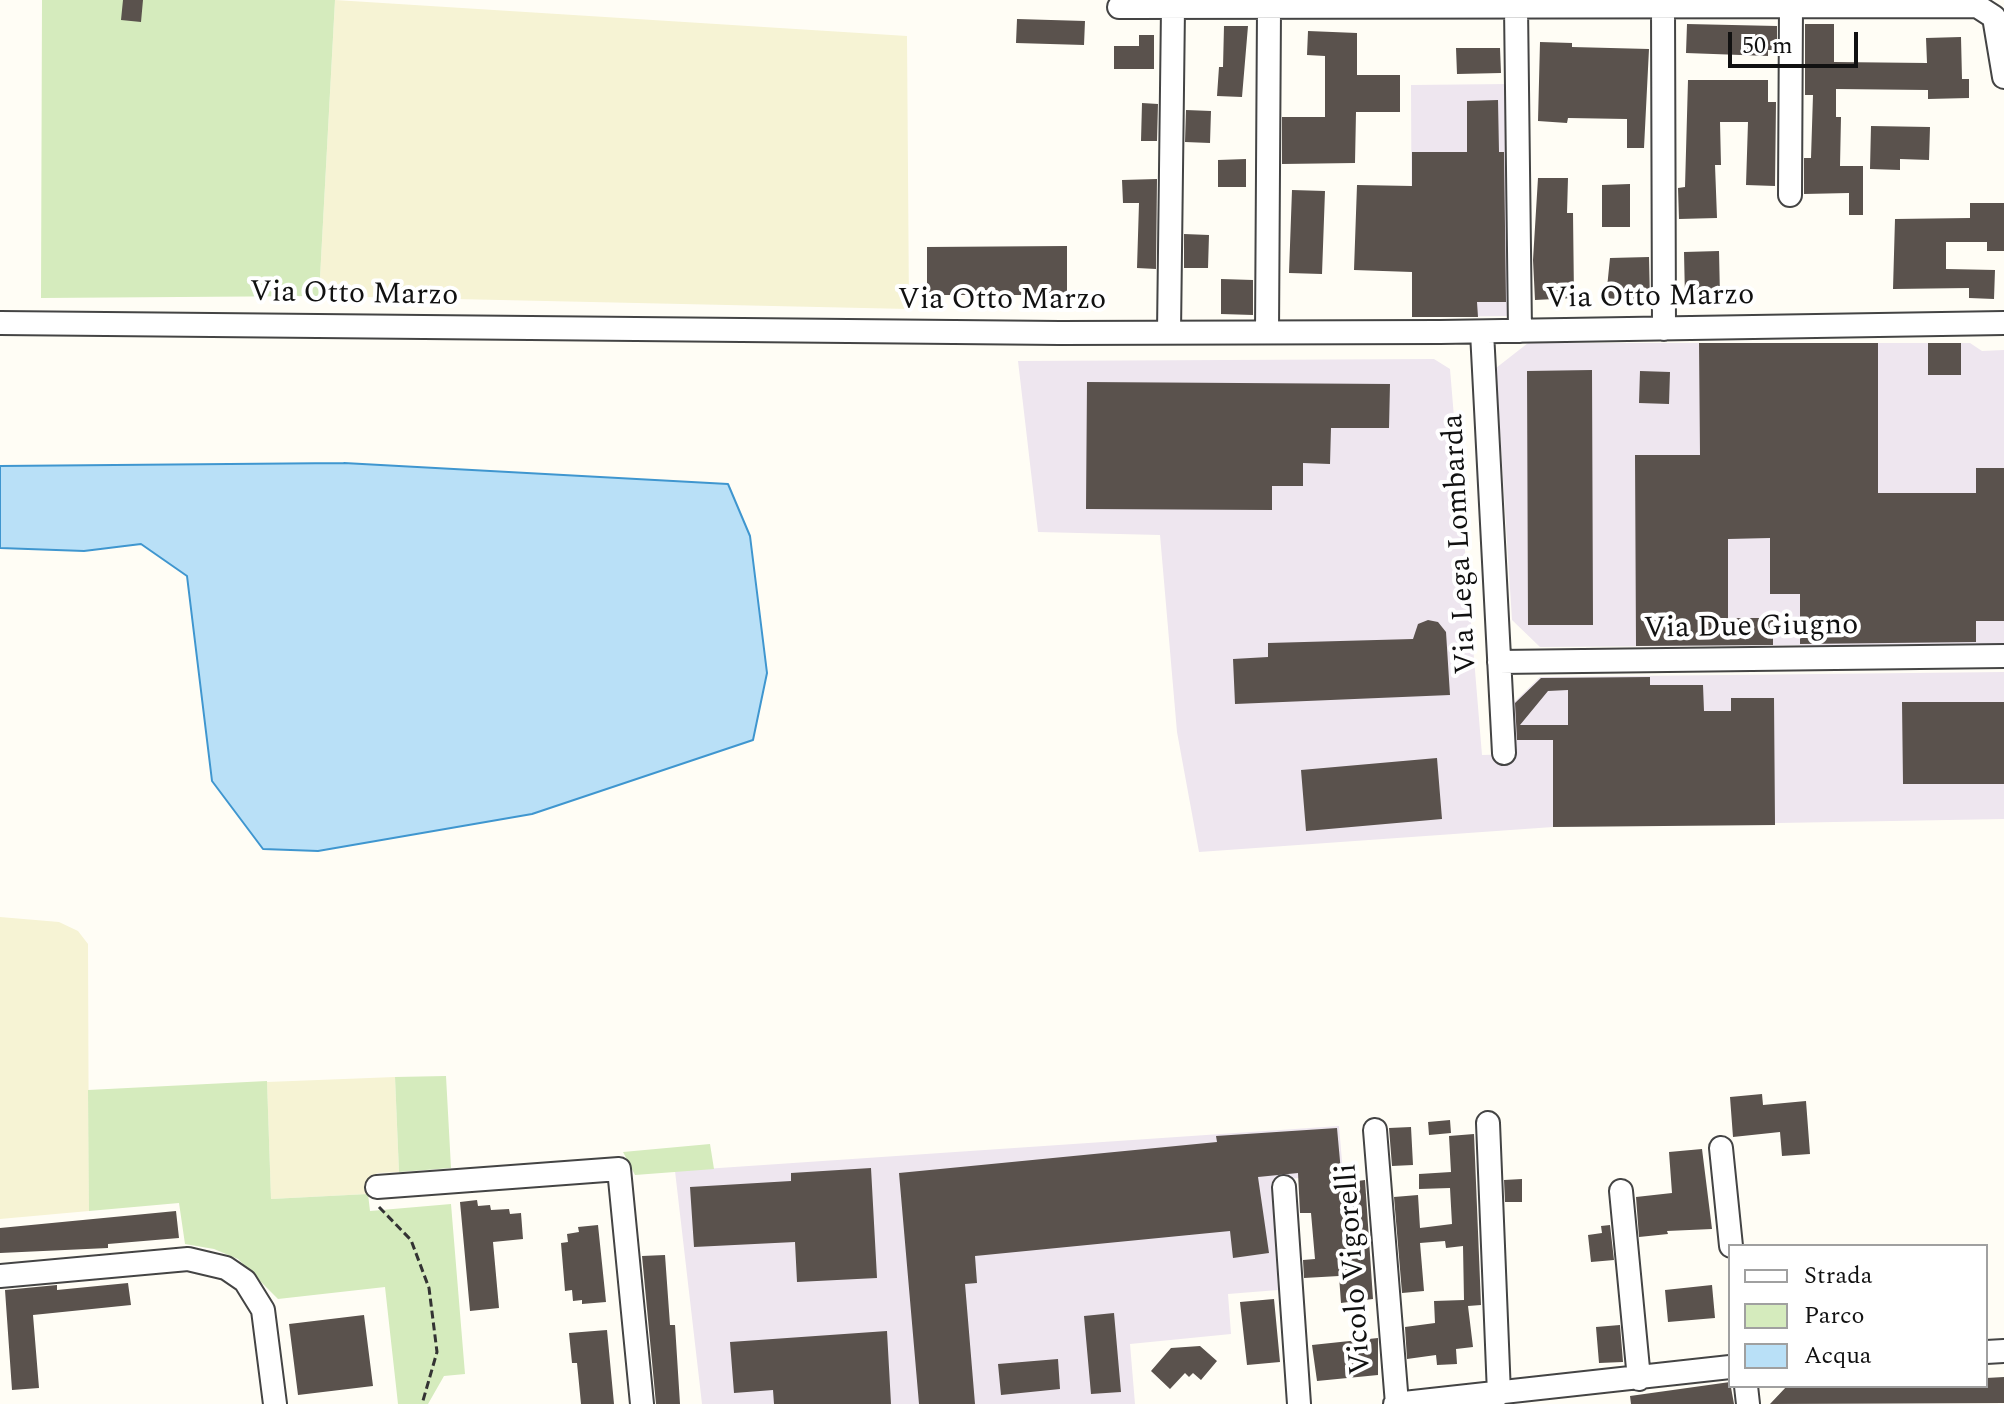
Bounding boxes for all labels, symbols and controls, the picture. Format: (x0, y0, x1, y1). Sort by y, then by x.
scale bar (1732, 16, 1862, 66)
text: 50 m (1742, 28, 1793, 64)
street label: Via Otto Marzo (249, 276, 459, 316)
street label: Via Otto Marzo (1545, 279, 1755, 319)
street label: Via Otto Marzo (898, 284, 1106, 320)
street label: Via Lega Lombarda (1437, 413, 1487, 675)
street label: Via Due Giugno (1643, 609, 1859, 649)
street label: Vicolo Vigorelli (1331, 1162, 1381, 1376)
legend (1728, 1244, 1988, 1388)
text: Strada (1804, 1258, 1872, 1294)
text: Parco (1804, 1298, 1865, 1334)
text: Acqua (1804, 1338, 1872, 1374)

